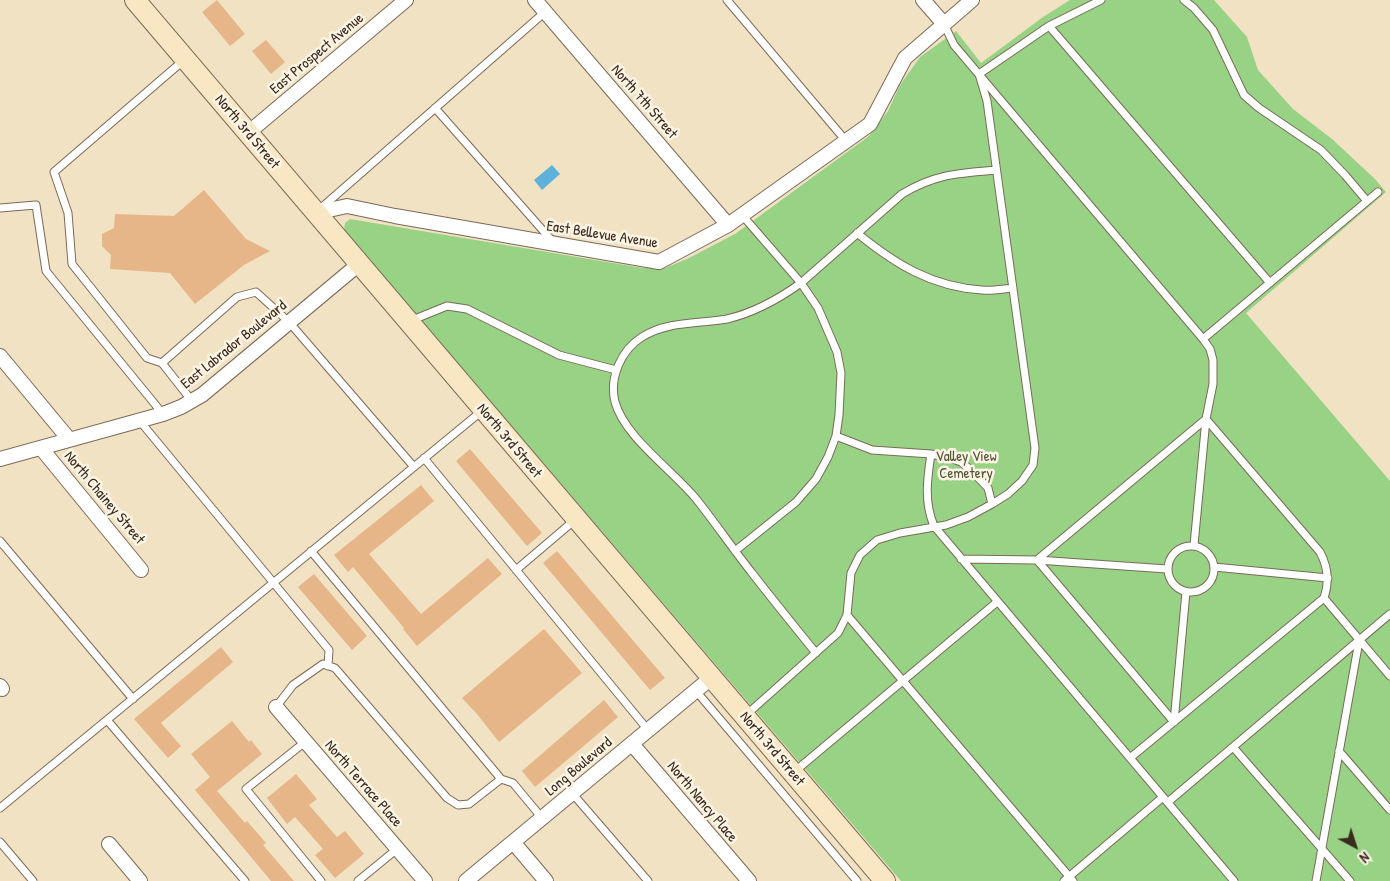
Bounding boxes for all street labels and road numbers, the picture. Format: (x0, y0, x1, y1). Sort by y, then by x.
street label: East Prospect Avenue (267, 10, 367, 98)
street label: North 7th Street (607, 61, 681, 143)
street label: North 3rd Street (211, 91, 283, 173)
street label: East Bellevue Avenue (545, 217, 659, 253)
street label: East Labrador Boulevard (178, 297, 290, 393)
street label: North 3rd Street (473, 400, 545, 482)
street label: North Chainey Street (60, 448, 148, 548)
street label: North 3rd Street (736, 708, 808, 790)
street label: Long Boulevard (542, 734, 616, 800)
street label: North Terrace Place (320, 737, 406, 831)
street label: North Nancy Place (663, 758, 741, 846)

